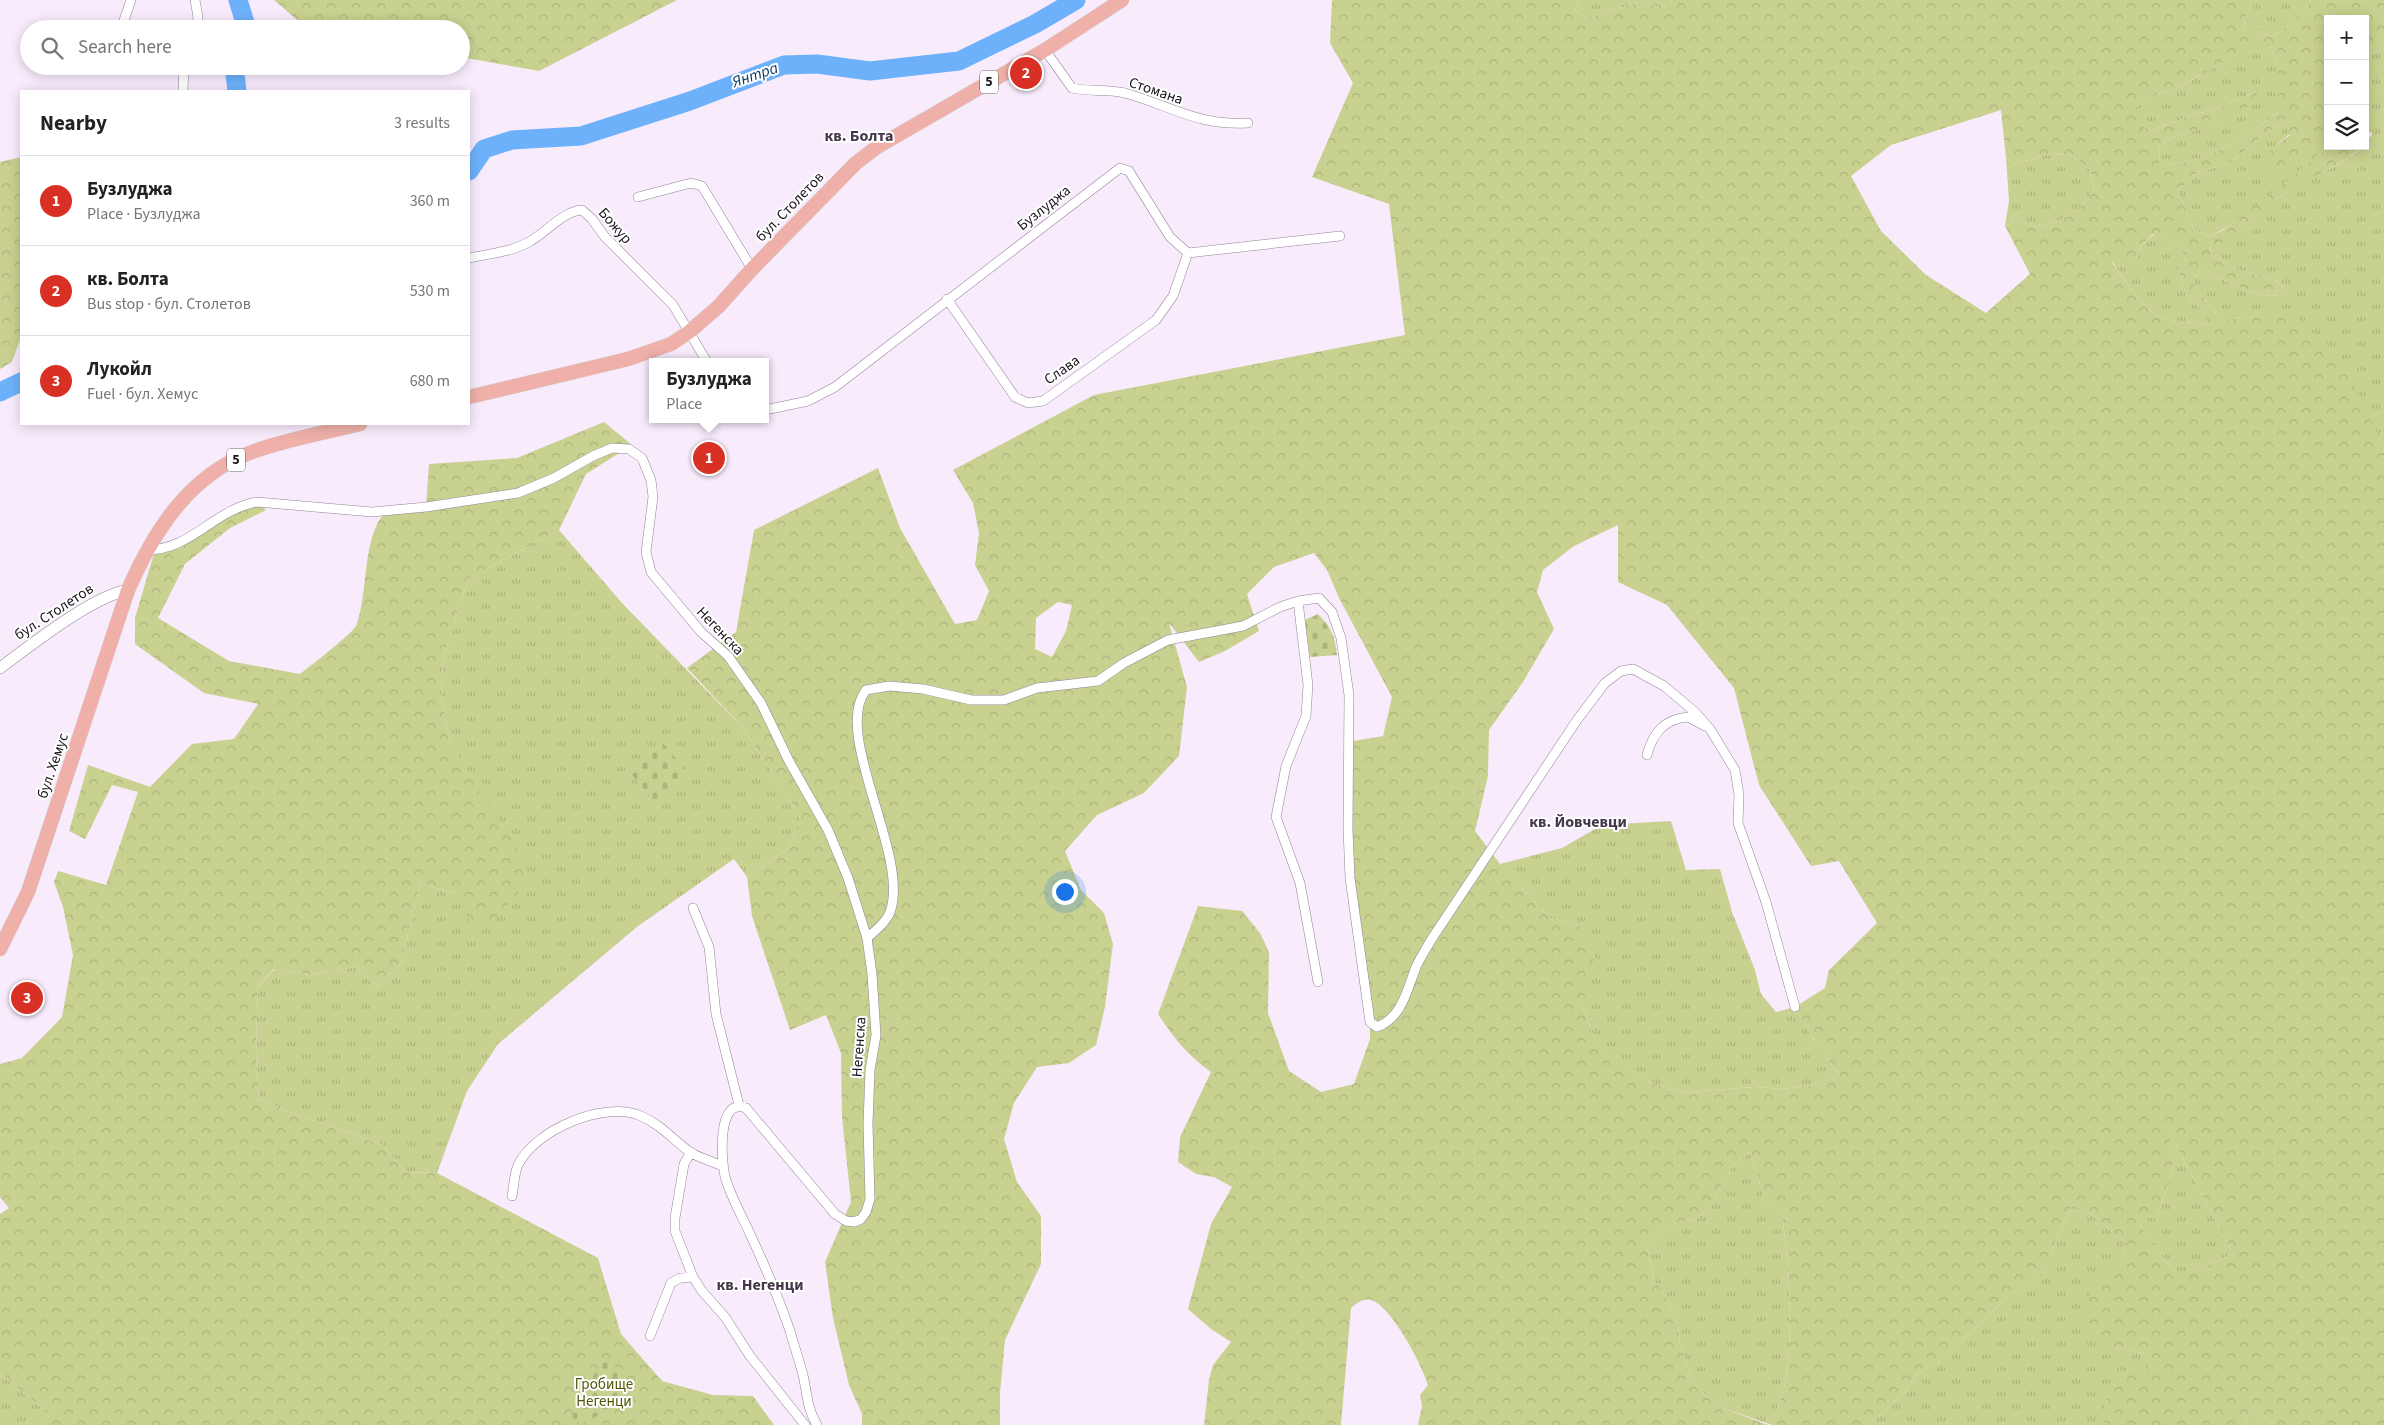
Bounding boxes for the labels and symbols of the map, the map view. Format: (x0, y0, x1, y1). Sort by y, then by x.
pin: 2 (1010, 54, 1042, 92)
water label: Янтра (728, 57, 781, 93)
road number: 5 (980, 70, 998, 94)
street label: Стомана (1126, 72, 1186, 110)
district label: кв. Болта (825, 125, 893, 147)
street label: бул. Столетов (751, 167, 829, 247)
street label: Бузлуджа (1013, 180, 1075, 236)
street label: Божур (593, 203, 637, 249)
street label: Слава (1040, 350, 1084, 390)
pin: 1 (693, 439, 725, 477)
road number: 5 (227, 448, 245, 472)
street label: бул. Столетов (10, 578, 98, 645)
street label: Негенска (692, 602, 748, 660)
street label: бул. Хемус (32, 730, 74, 802)
district label: кв. Йовчевци (1529, 811, 1627, 833)
your location (1052, 879, 1078, 905)
pin: 3 (11, 979, 43, 1017)
street label: Негенска (846, 1016, 872, 1078)
district label: кв. Негенци (716, 1274, 804, 1296)
park label: Гробище Негенци (575, 1374, 633, 1412)

